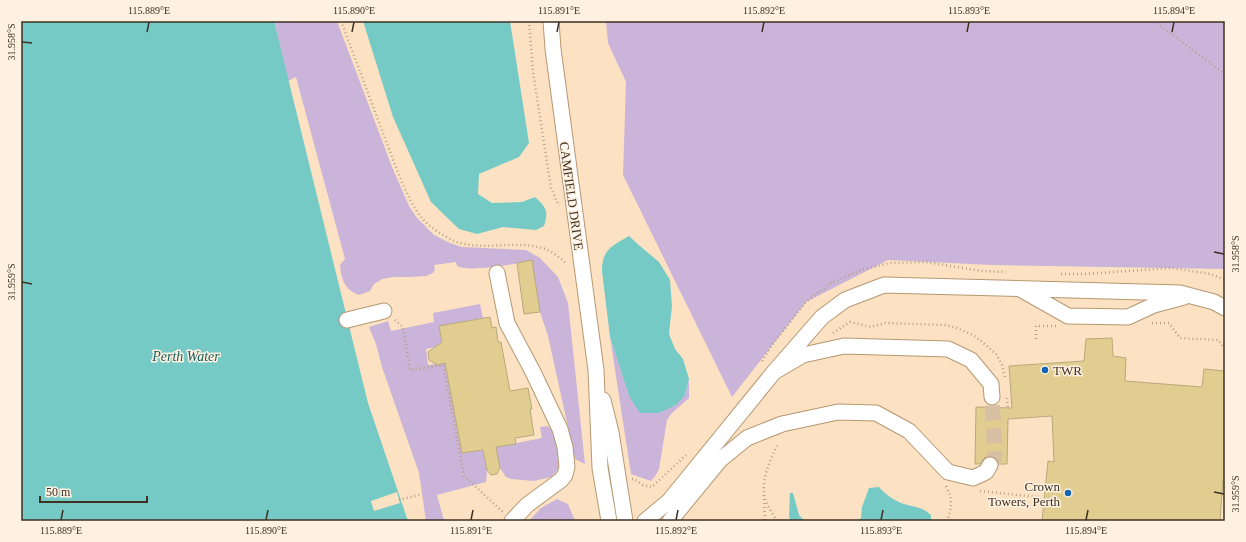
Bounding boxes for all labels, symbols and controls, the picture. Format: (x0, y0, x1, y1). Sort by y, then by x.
text: 115.889°E (128, 5, 170, 16)
text: 115.890°E (333, 5, 375, 16)
text: 115.891°E (538, 5, 580, 16)
text: 115.892°E (743, 5, 785, 16)
text: 115.893°E (948, 5, 990, 16)
text: 115.894°E (1153, 5, 1195, 16)
text: 31.958°S (6, 23, 17, 61)
street label: CAMFIELD DRIVE (556, 141, 587, 251)
text: 31.958°S (1230, 235, 1241, 273)
text: 31.959°S (6, 263, 17, 301)
water label: Perth Water (151, 349, 220, 364)
place label: TWR (1053, 363, 1082, 378)
marker: TWR (1040, 365, 1050, 375)
text: 31.959°S (1230, 475, 1241, 513)
scale bar (40, 478, 147, 504)
place label: Crown Towers, Perth (988, 479, 1060, 509)
text: 50 m (46, 485, 71, 499)
marker: Crown Towers, Perth (1063, 488, 1073, 498)
text: 115.889°E (40, 525, 82, 536)
text: 115.890°E (245, 525, 287, 536)
text: 115.891°E (450, 525, 492, 536)
text: 115.892°E (655, 525, 697, 536)
text: 115.893°E (860, 525, 902, 536)
text: 115.894°E (1065, 525, 1107, 536)

